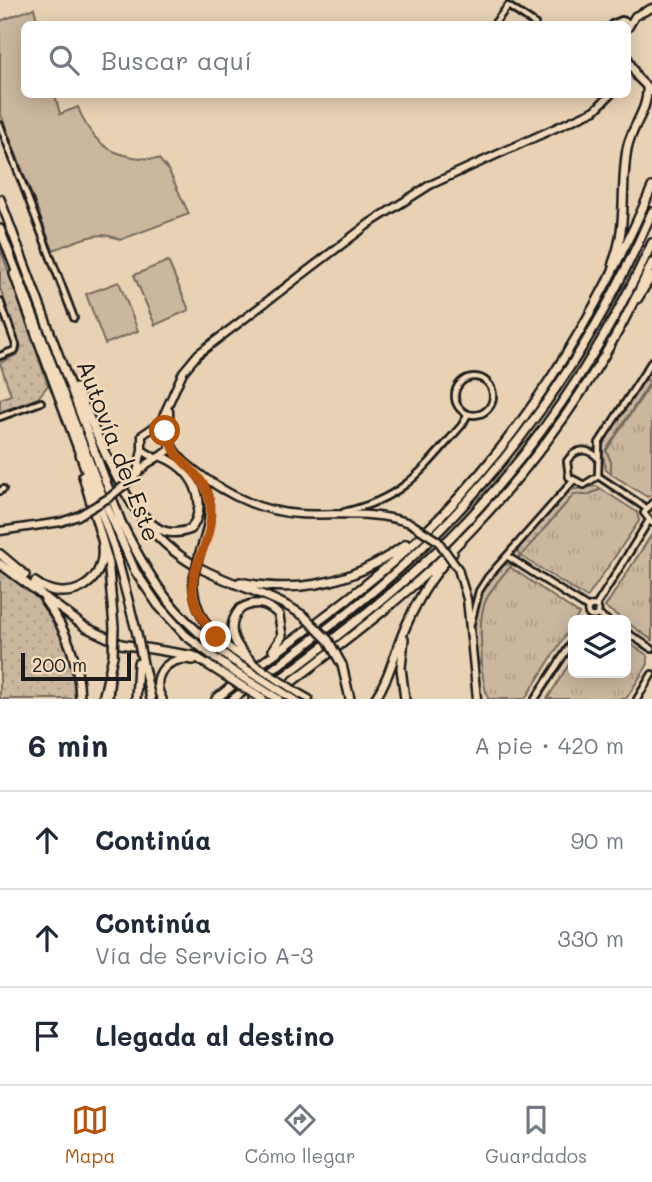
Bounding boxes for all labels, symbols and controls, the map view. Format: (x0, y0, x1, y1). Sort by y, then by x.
search box (21, 21, 631, 98)
icon: search (45, 41, 83, 79)
text: Buscar aquí (101, 43, 252, 77)
street label: Autovía del Este (71, 355, 168, 546)
route start (149, 415, 180, 446)
map controls (568, 615, 631, 678)
button: layers (568, 615, 631, 678)
route end (200, 621, 231, 652)
scale bar (21, 650, 131, 682)
text: 200 m (32, 652, 87, 677)
text: 6 min (28, 725, 108, 765)
text: A pie · 420 m (474, 730, 624, 760)
icon: ahead (28, 821, 66, 859)
text: Continúa (95, 823, 211, 857)
text: 90 m (571, 825, 624, 855)
text: Continúa (95, 906, 211, 940)
icon: ahead (28, 919, 66, 957)
text: 330 m (557, 923, 624, 953)
text: Vía de Servicio A-3 (95, 940, 313, 970)
icon: arrive (28, 1017, 66, 1055)
text: Llegada al destino (95, 1019, 334, 1053)
tab: Mapa (65, 1101, 115, 1168)
tab: Cómo llegar (245, 1101, 356, 1168)
tab: Guardados (485, 1101, 587, 1168)

